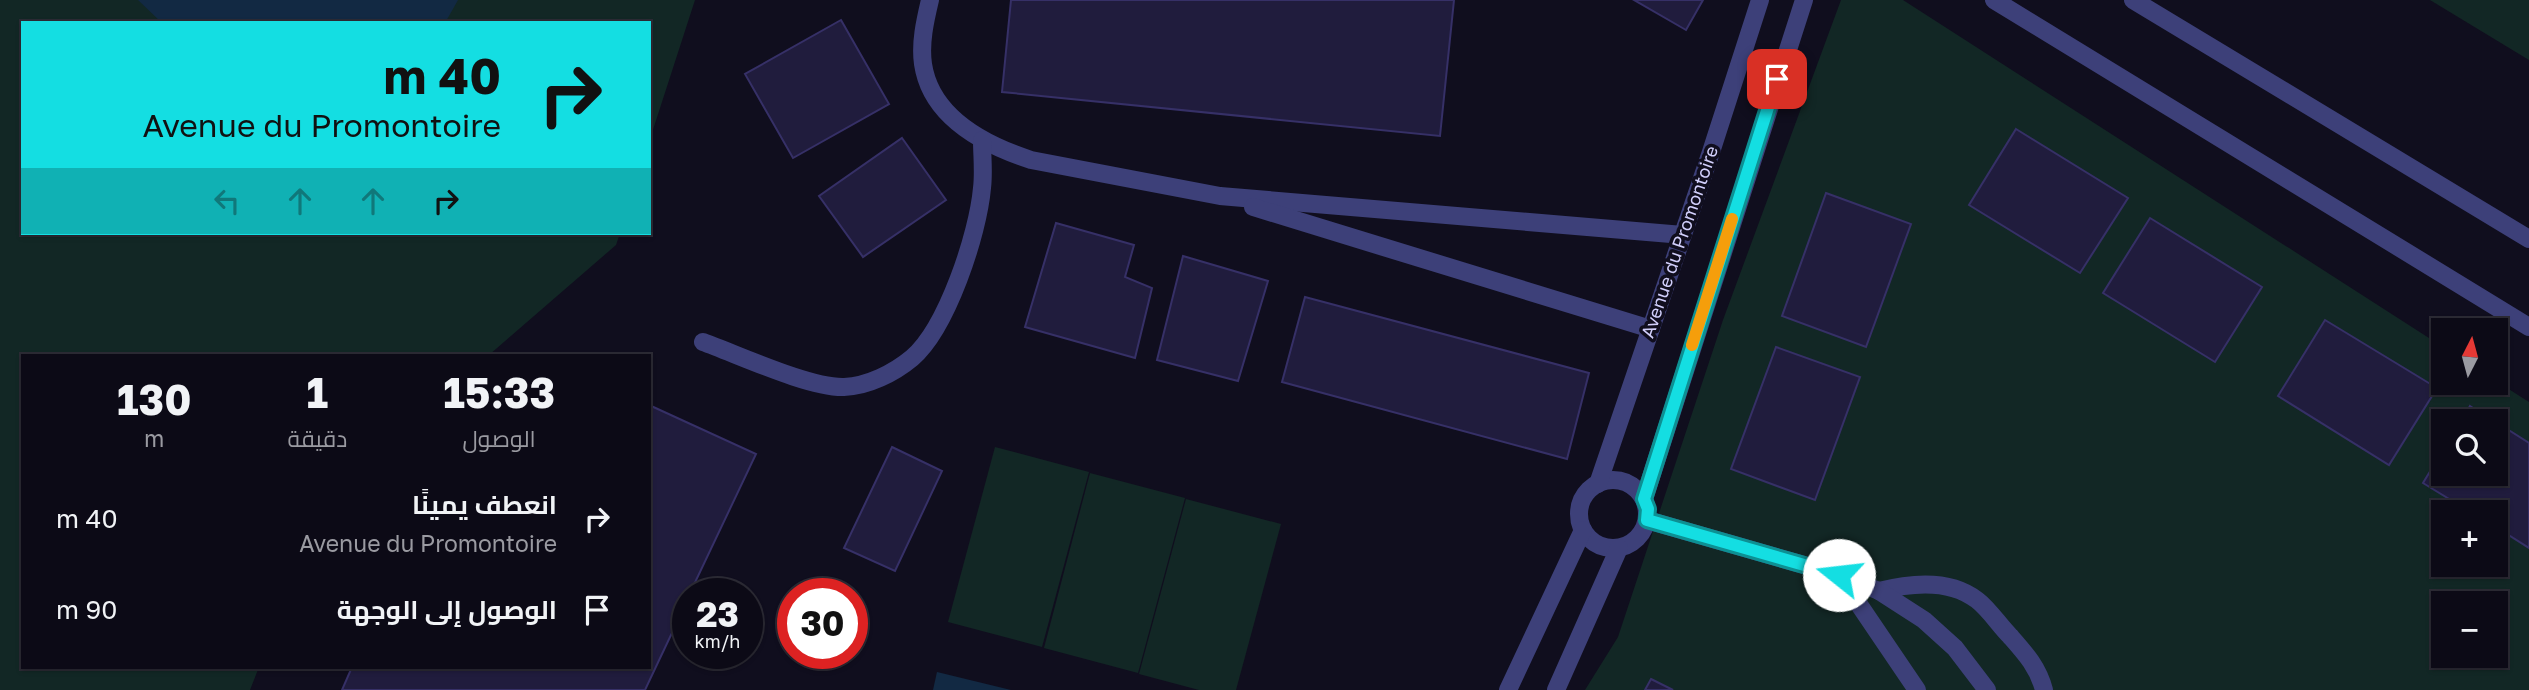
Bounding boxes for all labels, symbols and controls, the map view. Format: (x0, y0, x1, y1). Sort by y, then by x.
text: 40 m (383, 46, 501, 105)
icon: right (525, 49, 616, 140)
pin (1747, 49, 1807, 109)
icon: arrive (1758, 60, 1796, 98)
text: Avenue du Promontoire (143, 106, 501, 144)
street label: Avenue du Promontoire (1636, 143, 1722, 341)
icon: left (208, 182, 246, 220)
icon: ahead (281, 182, 319, 220)
icon: ahead (354, 182, 392, 220)
icon: right (427, 182, 465, 220)
north arrow (2431, 318, 2508, 396)
map controls (2431, 318, 2508, 668)
text: 1 (307, 367, 328, 417)
text: 15:33 (443, 367, 555, 417)
text: 130 (117, 374, 192, 424)
button: search (2431, 409, 2508, 486)
text: m (144, 424, 164, 452)
text: دقيقة (287, 424, 347, 452)
text: الوصول (462, 424, 536, 452)
text: انعطف يمينًا (412, 489, 557, 520)
icon: right (578, 500, 616, 538)
button: + (2431, 500, 2508, 577)
text: 40 m (56, 503, 118, 534)
text: Avenue du Promontoire (299, 529, 557, 557)
position arrow (1802, 538, 1876, 612)
speed limit sign: 30 (777, 578, 868, 669)
icon: arrive (578, 591, 616, 629)
button: − (2431, 591, 2508, 668)
text: 23 (696, 593, 739, 635)
text: 90 m (56, 594, 117, 625)
text: الوصول إلى الوجهة (337, 594, 557, 625)
text: km/h (695, 630, 740, 652)

